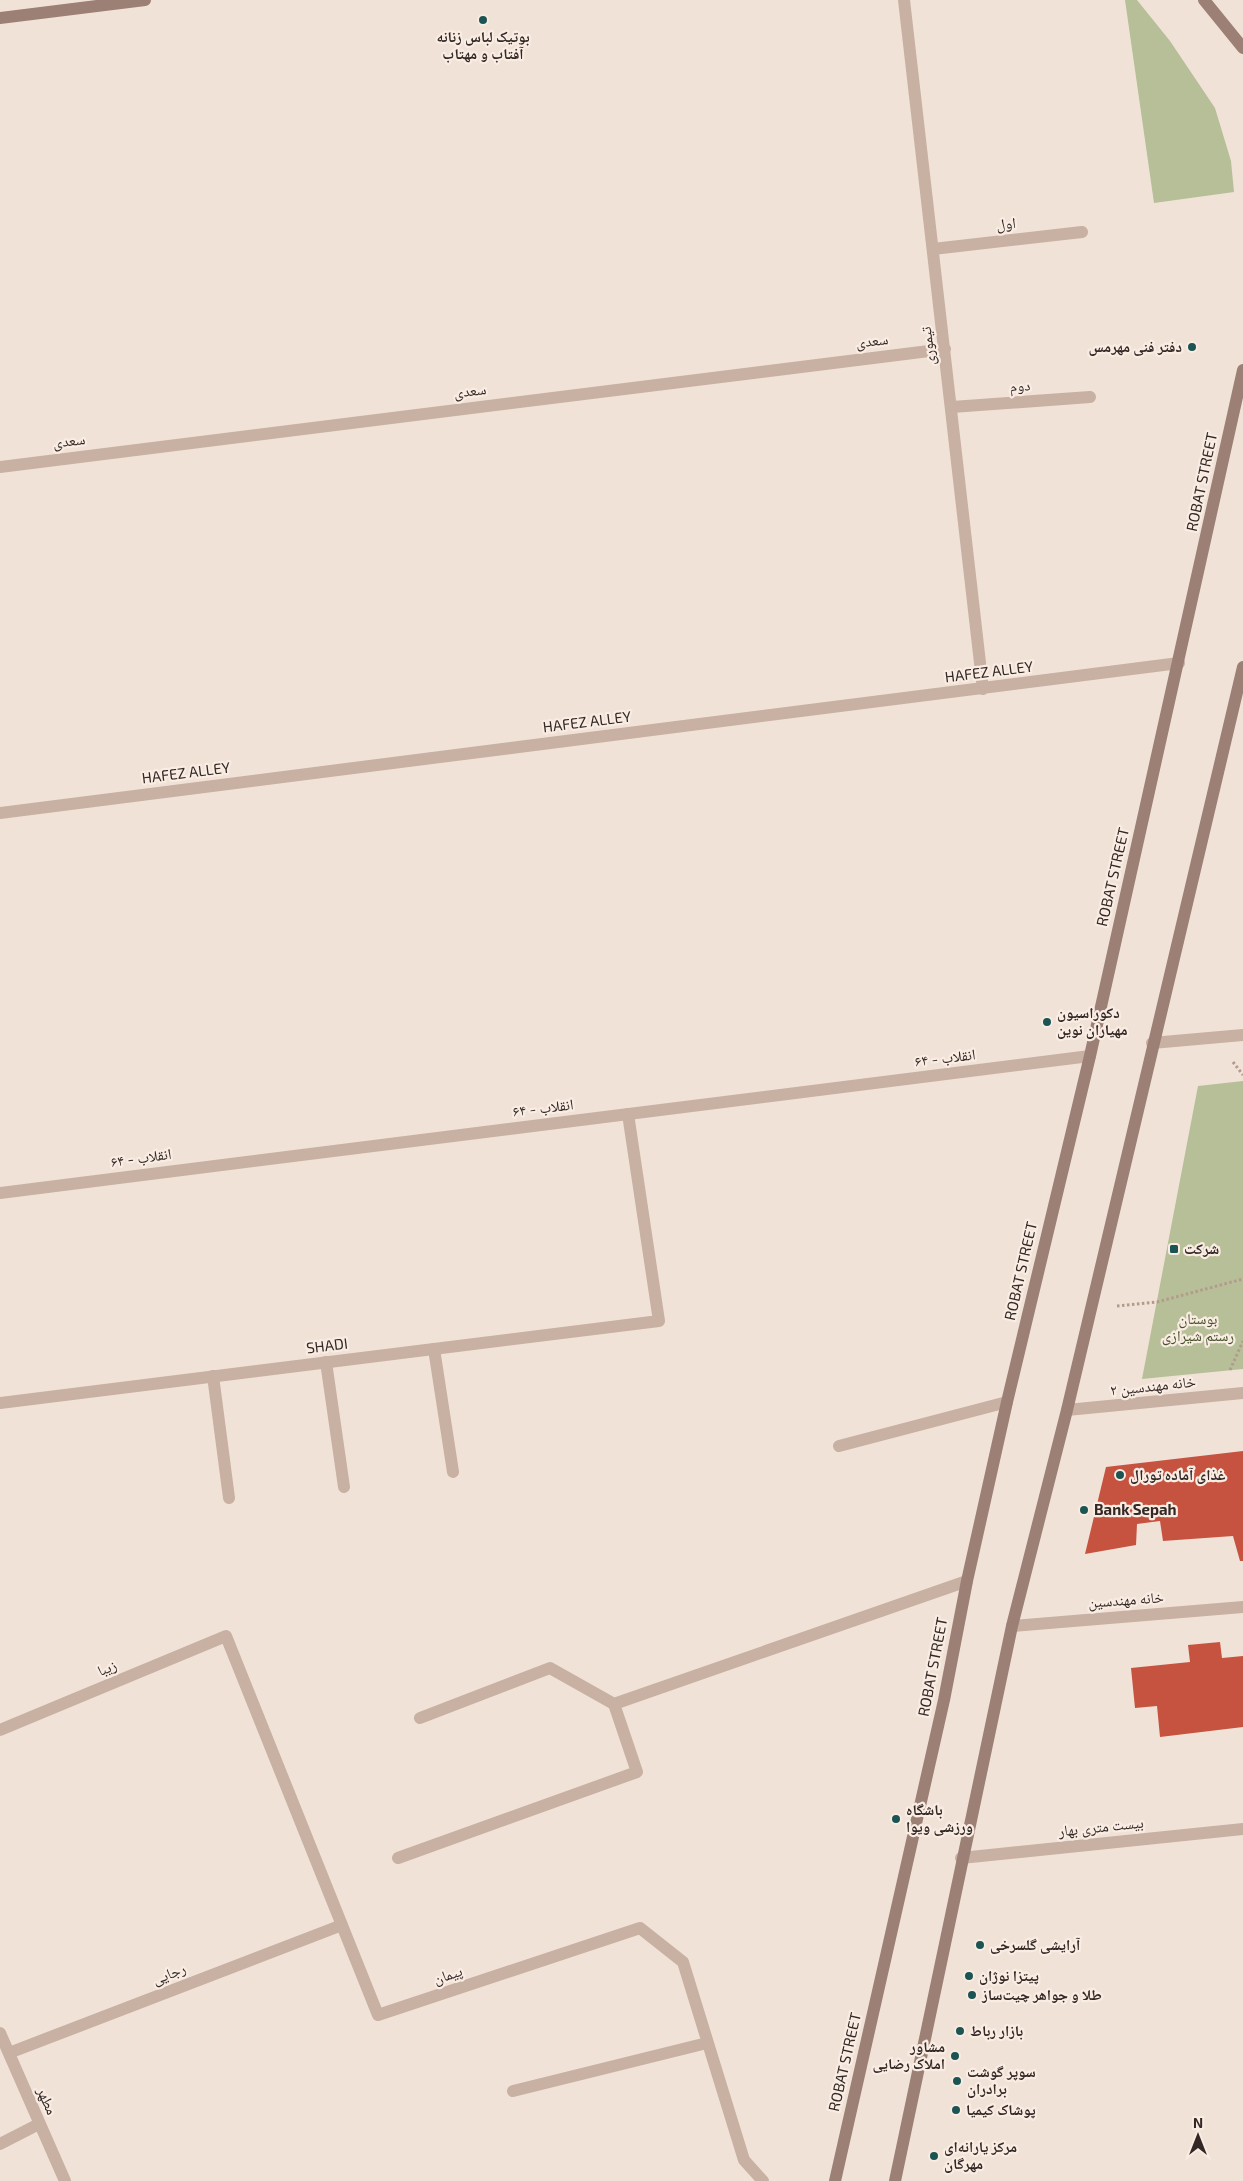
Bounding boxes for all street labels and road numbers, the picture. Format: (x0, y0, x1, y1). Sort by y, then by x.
street label: اول (995, 213, 1017, 235)
street label: تیموری (916, 325, 940, 366)
street label: سعدی (855, 329, 889, 353)
street label: دوم (1009, 375, 1031, 397)
street label: سعدی (453, 379, 487, 403)
street label: سعدی (52, 429, 86, 453)
street label: ROBAT STREET (1182, 430, 1220, 533)
street label: HAFEZ ALLEY (944, 657, 1035, 685)
street label: HAFEZ ALLEY (542, 707, 633, 735)
street label: HAFEZ ALLEY (141, 758, 232, 786)
street label: ROBAT STREET (1092, 825, 1132, 928)
street label: انقلاب - ۶۴ (913, 1044, 976, 1070)
street label: انقلاب - ۶۴ (511, 1094, 574, 1120)
street label: انقلاب - ۶۴ (109, 1144, 172, 1171)
street label: ROBAT STREET (1000, 1219, 1040, 1322)
street label: SHADI (305, 1334, 349, 1356)
street label: خانه مهندسین ۲ (1109, 1372, 1197, 1400)
street label: خانه مهندسین (1088, 1587, 1165, 1613)
street label: ROBAT STREET (914, 1615, 951, 1718)
street label: زیبا (94, 1655, 119, 1680)
street label: بیست متری بهار (1056, 1813, 1145, 1842)
street label: رجایی (149, 1958, 189, 1990)
street label: پیمان (431, 1961, 465, 1989)
street label: ROBAT STREET (824, 2010, 864, 2113)
street label: مطهر (33, 2083, 62, 2118)

